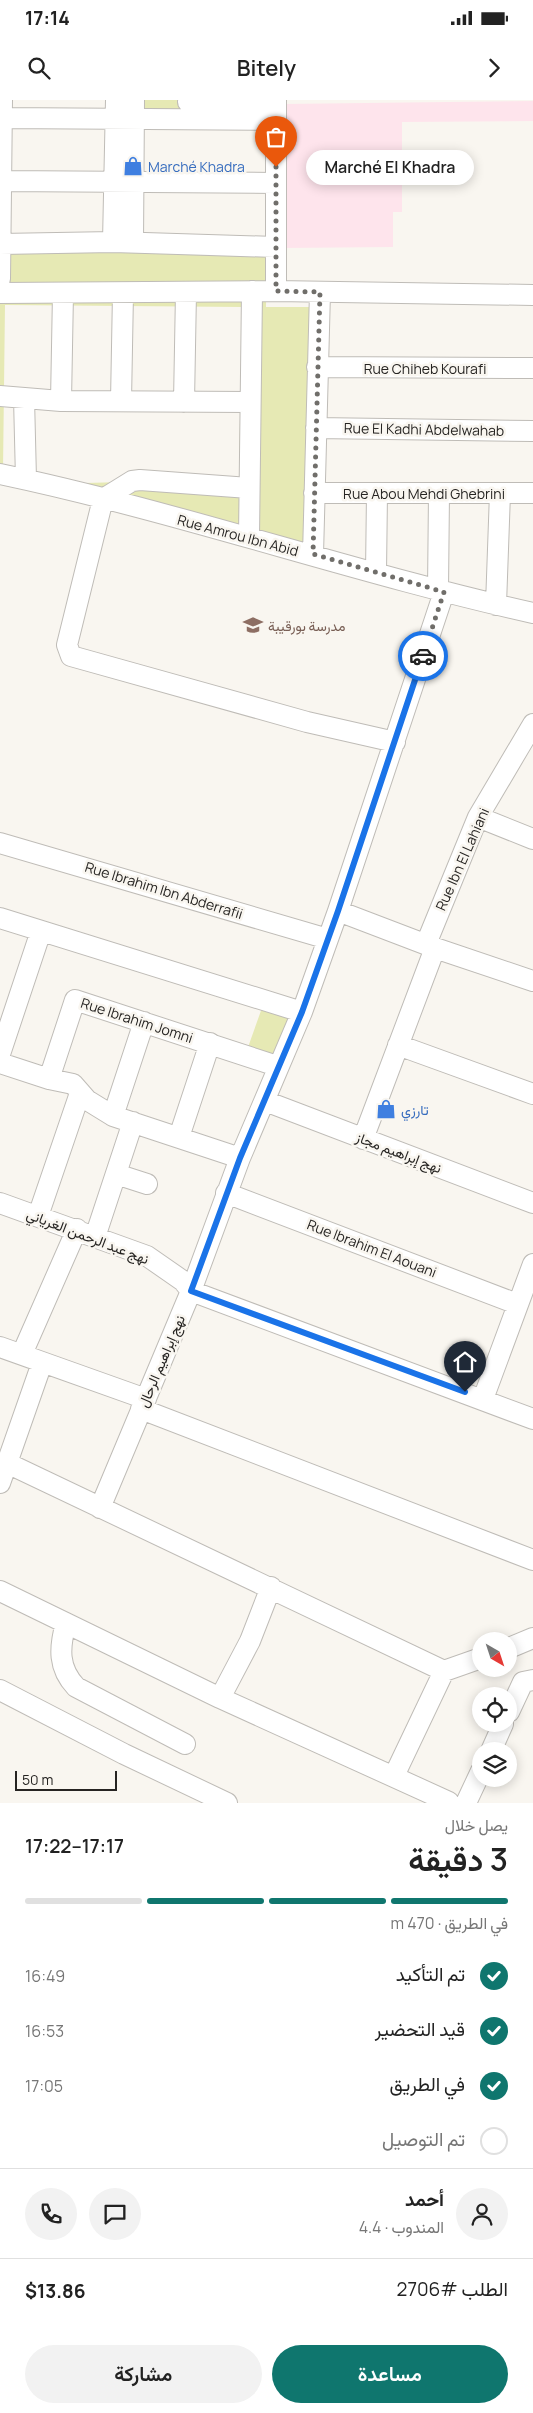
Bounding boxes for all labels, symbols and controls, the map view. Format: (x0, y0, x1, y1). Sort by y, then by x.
text: 17:14 (25, 5, 70, 31)
text: Bitely (237, 53, 296, 83)
icon: search (25, 54, 53, 82)
icon: forward (480, 54, 508, 82)
pin (255, 116, 297, 167)
icon: bag (262, 123, 290, 151)
callout: Marché El Khadra (306, 150, 474, 184)
shop icon: Marché Khadra (122, 155, 144, 177)
text: Marché El Khadra (325, 156, 455, 178)
place label: Marché Khadra (148, 157, 245, 176)
street label: Rue Chiheb Kourafi (364, 359, 486, 378)
street label: Rue El Kadhi Abdelwahab (344, 418, 504, 440)
street label: Rue Abou Mehdi Ghebrini (343, 484, 505, 503)
street label: Rue Amrou Ibn Abid (175, 510, 301, 560)
school or university icon: مدرسة بورقيبة (242, 614, 264, 636)
place label: مدرسة بورقيبة (268, 616, 346, 635)
courier (398, 631, 448, 681)
icon: car (409, 642, 437, 670)
street label: Rue Ibn El Lahiani (431, 805, 493, 913)
street label: Rue Ibrahim Ibn Abderrafii (83, 857, 245, 923)
street label: Rue Ibrahim Jomni (79, 993, 195, 1047)
shop icon: تارزي (375, 1098, 397, 1120)
place label: تارزي (401, 1100, 429, 1122)
street label: نهج إبراهيم مجاز (352, 1127, 445, 1179)
street label: نهج عبد الرحمن الغرياني (23, 1204, 152, 1271)
street label: Rue Ibrahim El Aouani (304, 1215, 440, 1281)
street label: نهج إبراهيم الرحال (133, 1312, 191, 1411)
pin (444, 1341, 486, 1392)
icon: home (451, 1348, 479, 1376)
north arrow (472, 1632, 518, 1678)
map controls (472, 1632, 517, 1787)
button: locate (472, 1687, 517, 1732)
button: layers (472, 1742, 517, 1787)
scale bar (15, 1768, 118, 1791)
text: 50 m (22, 1770, 53, 1789)
text: يصل خلال (445, 1814, 508, 1836)
text: 17:17–17:22 (25, 1833, 124, 1859)
text: 3 دقيقة (408, 1837, 508, 1881)
text: في الطريق · 470 m (390, 1912, 508, 1934)
text: تم التأكيد (396, 1961, 465, 1987)
icon: check (480, 1962, 508, 1990)
text: 16:49 (25, 1965, 65, 1987)
text: قيد التحضير (375, 2016, 465, 2042)
icon: check (480, 2017, 508, 2045)
text: 16:53 (25, 2020, 64, 2042)
text: في الطريق (390, 2071, 465, 2097)
icon: check (480, 2072, 508, 2100)
text: 17:05 (25, 2075, 63, 2097)
text: تم التوصيل (382, 2126, 465, 2152)
text: أحمد (405, 2186, 444, 2212)
button: phone (25, 2188, 77, 2240)
button: chat (89, 2188, 141, 2240)
button: person (456, 2188, 508, 2240)
text: المندوب · 4.4 (359, 2216, 444, 2238)
text: الطلب #2706 (397, 2276, 508, 2302)
text: $13.86 (25, 2278, 86, 2304)
button: مشاركة (25, 2345, 262, 2403)
button: مساعدة (272, 2345, 508, 2403)

